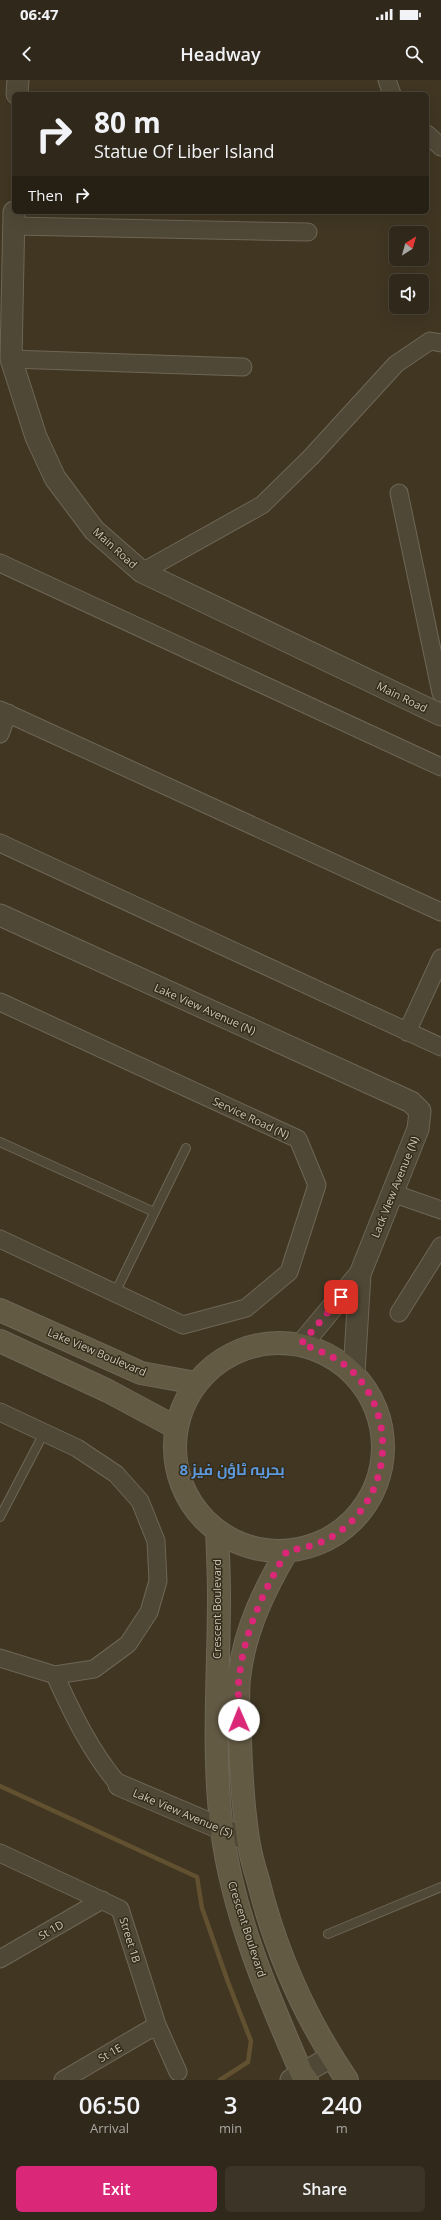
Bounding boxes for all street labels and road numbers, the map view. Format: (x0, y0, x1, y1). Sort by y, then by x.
street label: Main Road (90, 524, 141, 571)
street label: Main Road (374, 678, 430, 715)
street label: Lake View Avenue (N) (152, 979, 258, 1038)
street label: Service Road (N) (210, 1093, 292, 1142)
street label: Lack View Avenue (N) (367, 1134, 422, 1240)
street label: Lake View Boulevard (46, 1324, 149, 1379)
street label: Crescent Boulevard (209, 1559, 224, 1659)
street label: Lake View Avenue (S) (131, 1785, 235, 1840)
street label: Crescent Boulevard (225, 1879, 270, 1979)
street label: Street 1B (116, 1915, 145, 1965)
street label: St 1D (35, 1916, 66, 1943)
street label: St 1E (95, 2040, 124, 2065)

